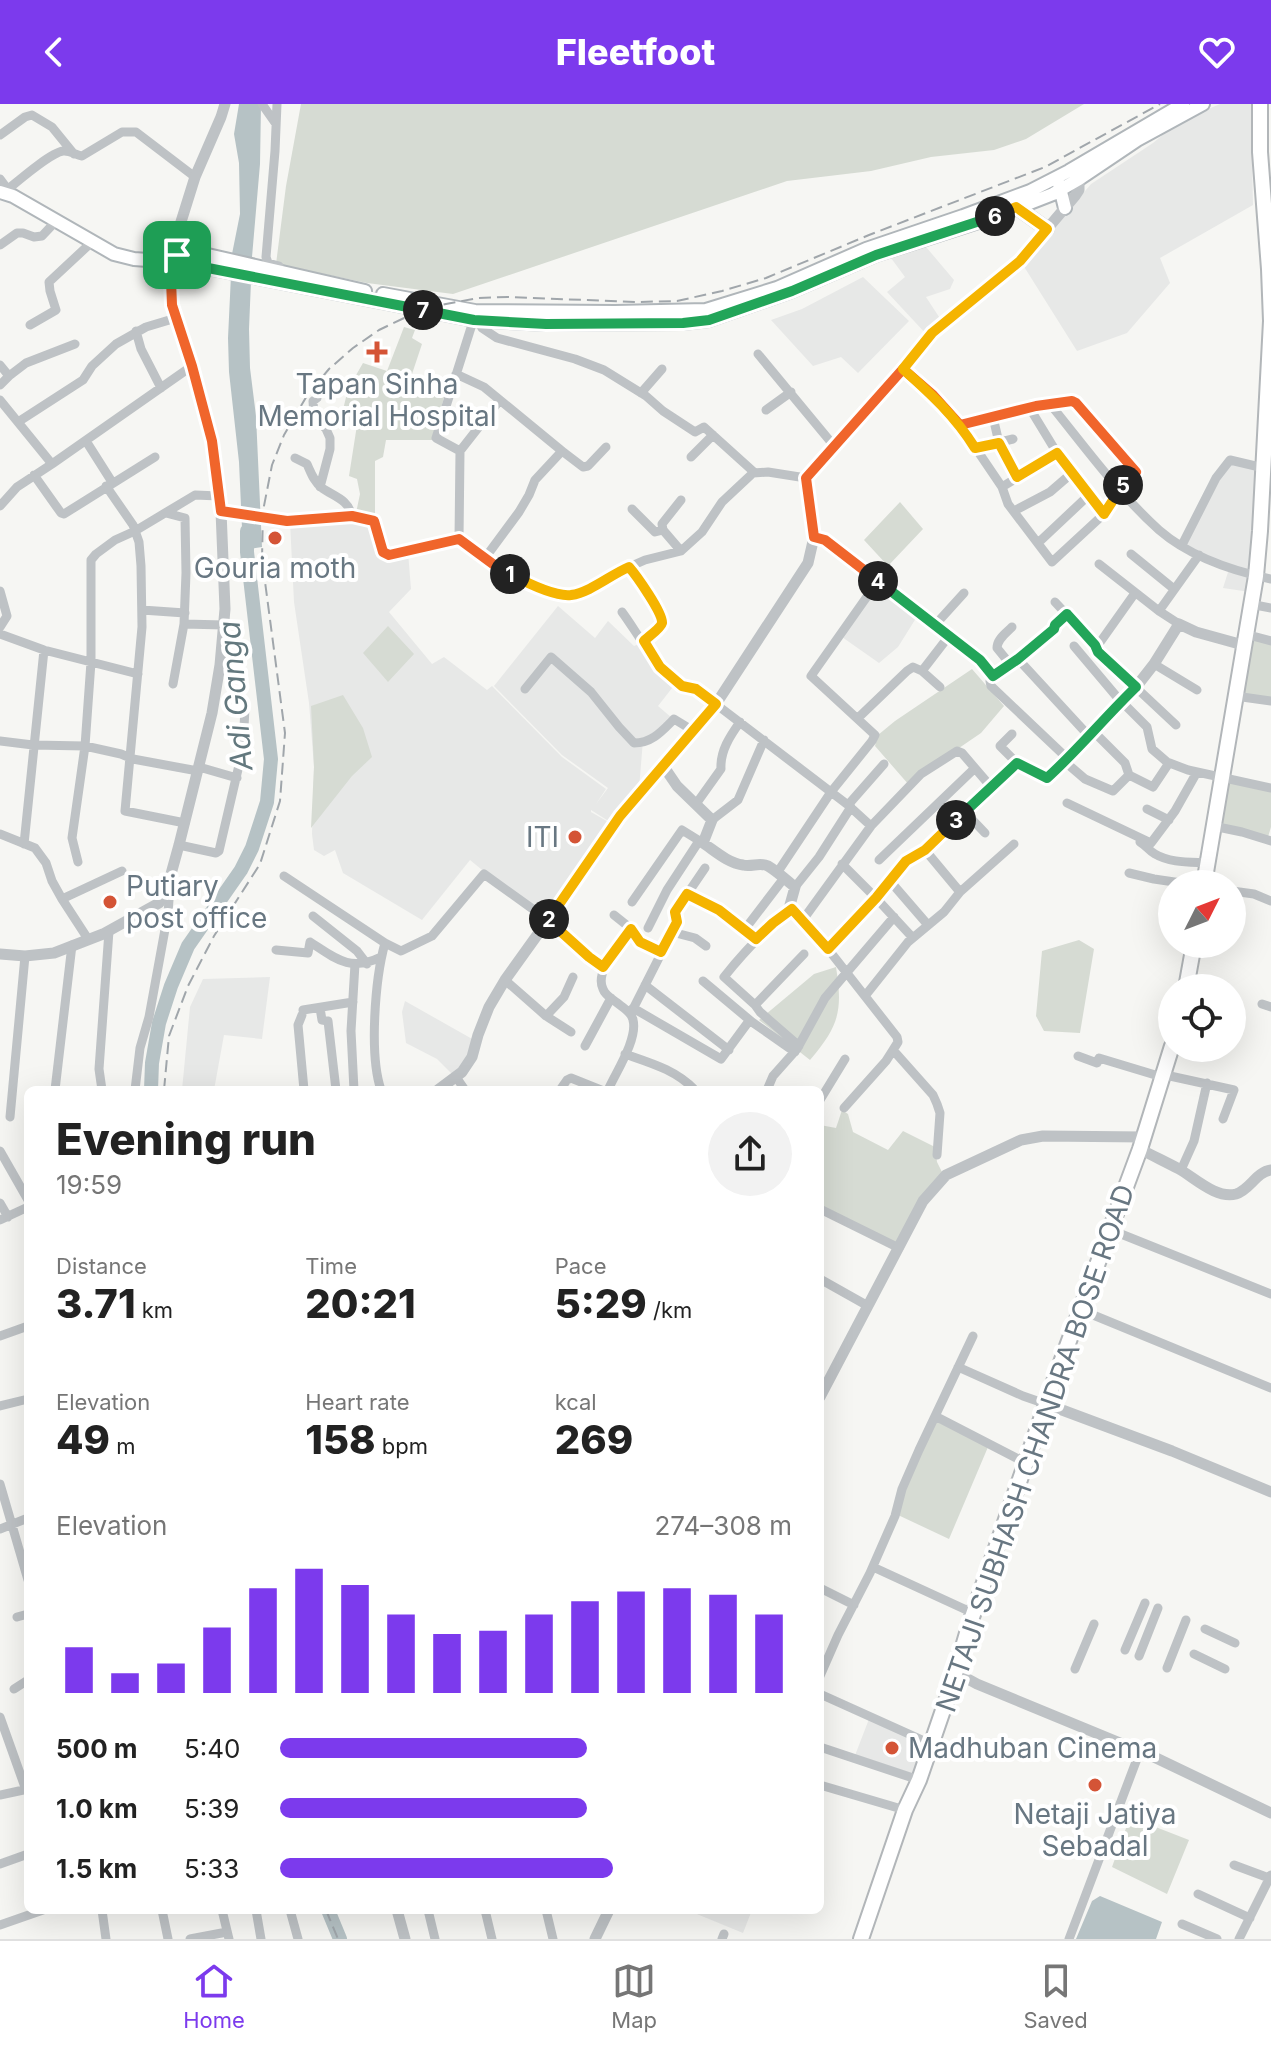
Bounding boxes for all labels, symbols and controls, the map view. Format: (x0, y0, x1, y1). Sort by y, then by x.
icon: back (32, 30, 76, 74)
text: Fleetfoot (556, 30, 715, 74)
icon: heart (1195, 30, 1239, 74)
pin: 6 (975, 196, 1015, 236)
text: 6 (988, 203, 1002, 229)
pin (143, 221, 211, 289)
icon: arrive (155, 233, 199, 277)
pin: 7 (403, 290, 443, 330)
text: 7 (417, 297, 429, 323)
marker: Tapan Sinha Memorial Hospital (366, 341, 388, 363)
place label: Tapan Sinha Memorial Hospital (257, 367, 497, 433)
pin: 5 (1103, 465, 1143, 505)
text: 5 (1116, 472, 1130, 498)
marker: Gouria moth (266, 529, 284, 547)
place label: Gouria moth (194, 551, 356, 585)
pin: 1 (490, 554, 530, 594)
text: 1 (505, 561, 515, 587)
pin: 4 (858, 561, 898, 601)
text: 4 (871, 568, 885, 594)
water label: Adi Ganga (211, 620, 260, 773)
pin: 3 (936, 800, 976, 840)
text: 3 (949, 807, 963, 833)
place label: ITI (526, 820, 559, 854)
marker: ITI (566, 828, 584, 846)
place label: Putiary post office (126, 869, 267, 935)
north arrow (1158, 870, 1246, 958)
map controls (1158, 870, 1246, 1062)
marker: Putiary post office (101, 893, 119, 911)
pin: 2 (529, 899, 569, 939)
text: 2 (542, 906, 556, 932)
button: locate (1158, 974, 1246, 1062)
text: Evening run (56, 1112, 316, 1166)
button: share (708, 1112, 792, 1196)
text: 19:59 (56, 1169, 122, 1200)
street label: NETAJI SUBHASH CHANDRA BOSE ROAD (928, 1180, 1142, 1716)
text: Distance (56, 1253, 147, 1279)
text: Time (305, 1253, 357, 1279)
text: Pace (555, 1253, 606, 1279)
text: 3.71 (56, 1279, 136, 1328)
text: 20:21 (305, 1279, 416, 1328)
text: 5:29 (555, 1279, 647, 1328)
text: km (136, 1297, 173, 1323)
text: /km (647, 1297, 692, 1323)
text: Elevation (56, 1389, 150, 1415)
text: Heart rate (305, 1389, 410, 1415)
text: kcal (555, 1389, 597, 1415)
text: 49 (56, 1415, 110, 1464)
text: 158 (305, 1415, 376, 1464)
text: 269 (555, 1415, 633, 1464)
text: m (110, 1433, 135, 1459)
text: bpm (376, 1433, 428, 1459)
text: Elevation (56, 1510, 167, 1541)
text: 274–308 m (655, 1510, 792, 1541)
place label: Madhuban Cinema (908, 1731, 1157, 1765)
text: 500 m (56, 1733, 138, 1764)
text: 5:40 (184, 1733, 241, 1764)
marker: Madhuban Cinema (883, 1739, 901, 1757)
marker: Netaji Jatiya Sebadal (1086, 1776, 1104, 1794)
text: 1.0 km (56, 1793, 138, 1824)
text: 5:39 (184, 1793, 239, 1824)
place label: Netaji Jatiya Sebadal (1014, 1797, 1176, 1863)
text: 1.5 km (56, 1853, 137, 1884)
text: 5:33 (184, 1853, 239, 1884)
tab: Home (183, 1959, 245, 2033)
tab: Map (611, 1959, 657, 2033)
tab: Saved (1023, 1959, 1088, 2033)

